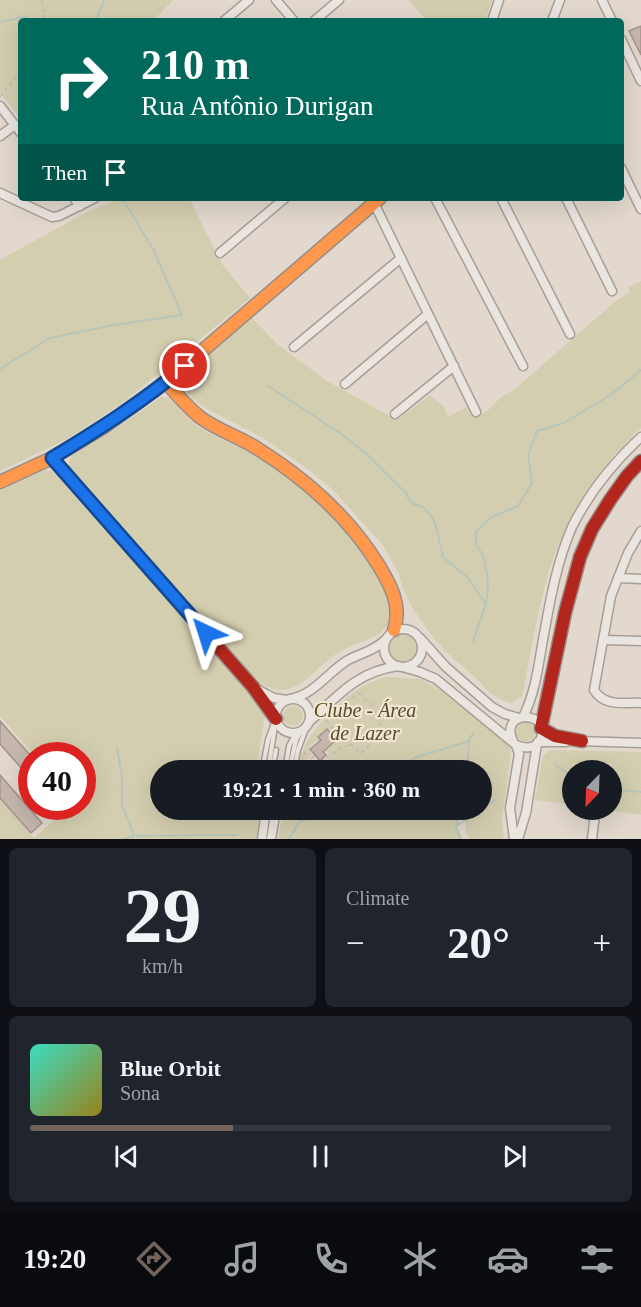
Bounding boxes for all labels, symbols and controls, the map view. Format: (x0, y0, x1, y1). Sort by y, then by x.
icon: right (42, 42, 120, 120)
text: 210 m (141, 42, 250, 88)
text: Rua Antônio Durigan (141, 91, 373, 121)
icon: arrive (99, 156, 132, 189)
text: Then (42, 160, 87, 185)
pin (159, 340, 210, 391)
icon: arrive (168, 349, 201, 382)
position arrow (174, 601, 238, 665)
park label: Clube - Área de Lazer (314, 699, 416, 744)
speed limit sign: 40 (18, 742, 96, 820)
north arrow (562, 760, 622, 820)
map controls (562, 760, 622, 820)
text: 19:21 · 1 min · 360 m (222, 777, 420, 802)
text: 29 (124, 872, 202, 959)
text: Climate (346, 887, 409, 909)
text: 20° (447, 918, 510, 968)
text: − (346, 925, 365, 961)
text: + (592, 925, 611, 961)
text: km/h (142, 955, 183, 977)
text: Blue Orbit (120, 1056, 221, 1081)
text: Sona (120, 1082, 160, 1104)
icon: previous (110, 1140, 143, 1173)
icon: pause (304, 1140, 337, 1173)
icon: next (498, 1140, 531, 1173)
icon: directions (133, 1238, 175, 1280)
icon: music (221, 1238, 263, 1280)
icon: phone (310, 1238, 352, 1280)
icon: climate (399, 1238, 441, 1280)
icon: car (487, 1238, 529, 1280)
icon: filters (576, 1238, 618, 1280)
text: 19:20 (23, 1244, 86, 1274)

